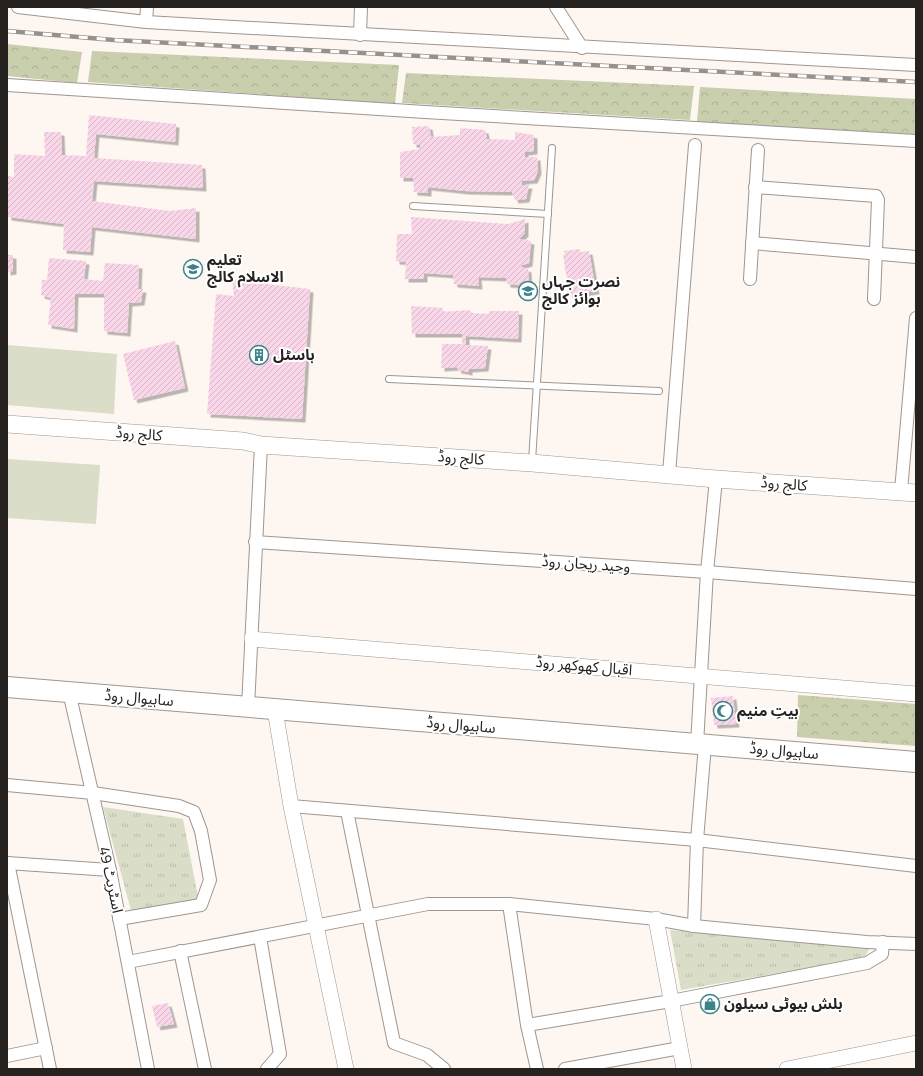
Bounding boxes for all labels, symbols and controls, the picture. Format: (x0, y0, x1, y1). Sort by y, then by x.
place label: تعلیم الاسلام کالج (207, 248, 284, 288)
school or university icon: تعلیم الاسلام کالج (182, 258, 204, 280)
place label: نصرت جہاں بوائز کالج (542, 270, 620, 310)
school or university icon: نصرت جہاں بوائز کالج (517, 280, 539, 302)
place label: ہاسٹل (273, 343, 315, 366)
building icon: ہاسٹل (248, 344, 270, 366)
street label: کالج روڈ (115, 420, 164, 448)
street label: کالج روڈ (437, 444, 486, 472)
street label: کالج روڈ (760, 470, 809, 498)
street label: وحید ریحان روڈ (541, 549, 631, 578)
street label: اقبال کھوکھر روڈ (535, 650, 633, 681)
street label: ساہیوال روڈ (103, 683, 175, 712)
place label: بیتِ منیم (737, 699, 799, 722)
mosque icon: بیتِ منیم (712, 700, 734, 722)
street label: ساہیوال روڈ (425, 710, 497, 739)
street label: ساہیوال روڈ (748, 736, 820, 765)
street label: اسٹریٹ 49 (93, 845, 130, 915)
place label: بلش بیوٹی سیلون (724, 992, 843, 1015)
shop icon: بلش بیوٹی سیلون (699, 993, 721, 1015)

